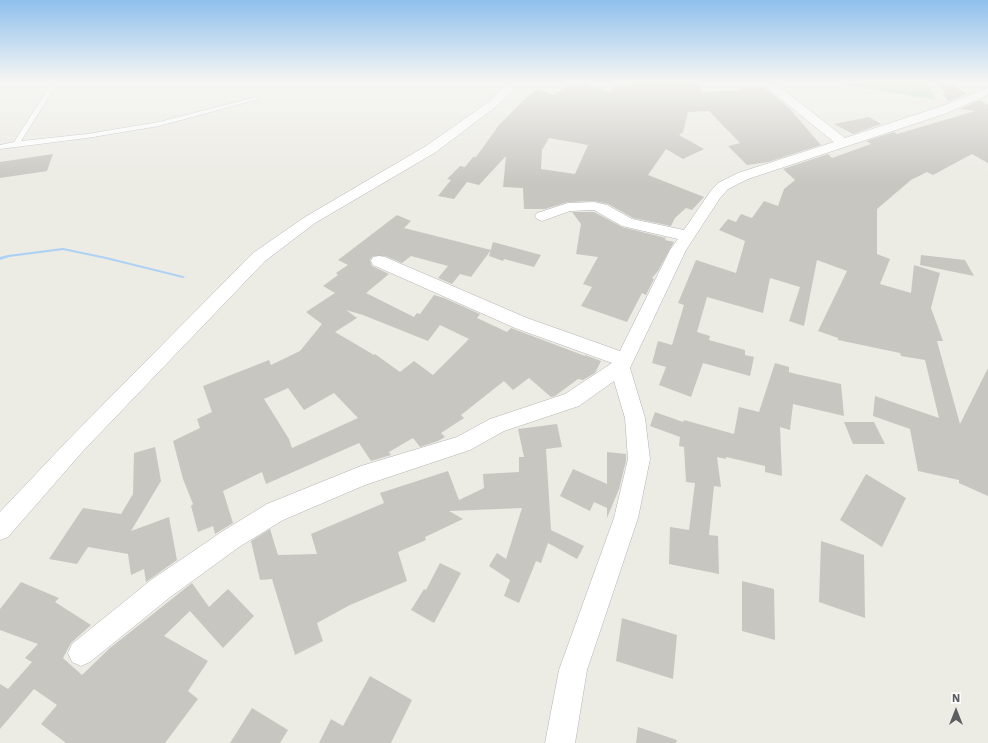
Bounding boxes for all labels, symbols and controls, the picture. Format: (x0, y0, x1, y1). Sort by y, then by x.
north arrow (936, 691, 976, 731)
text: N (952, 692, 960, 705)

